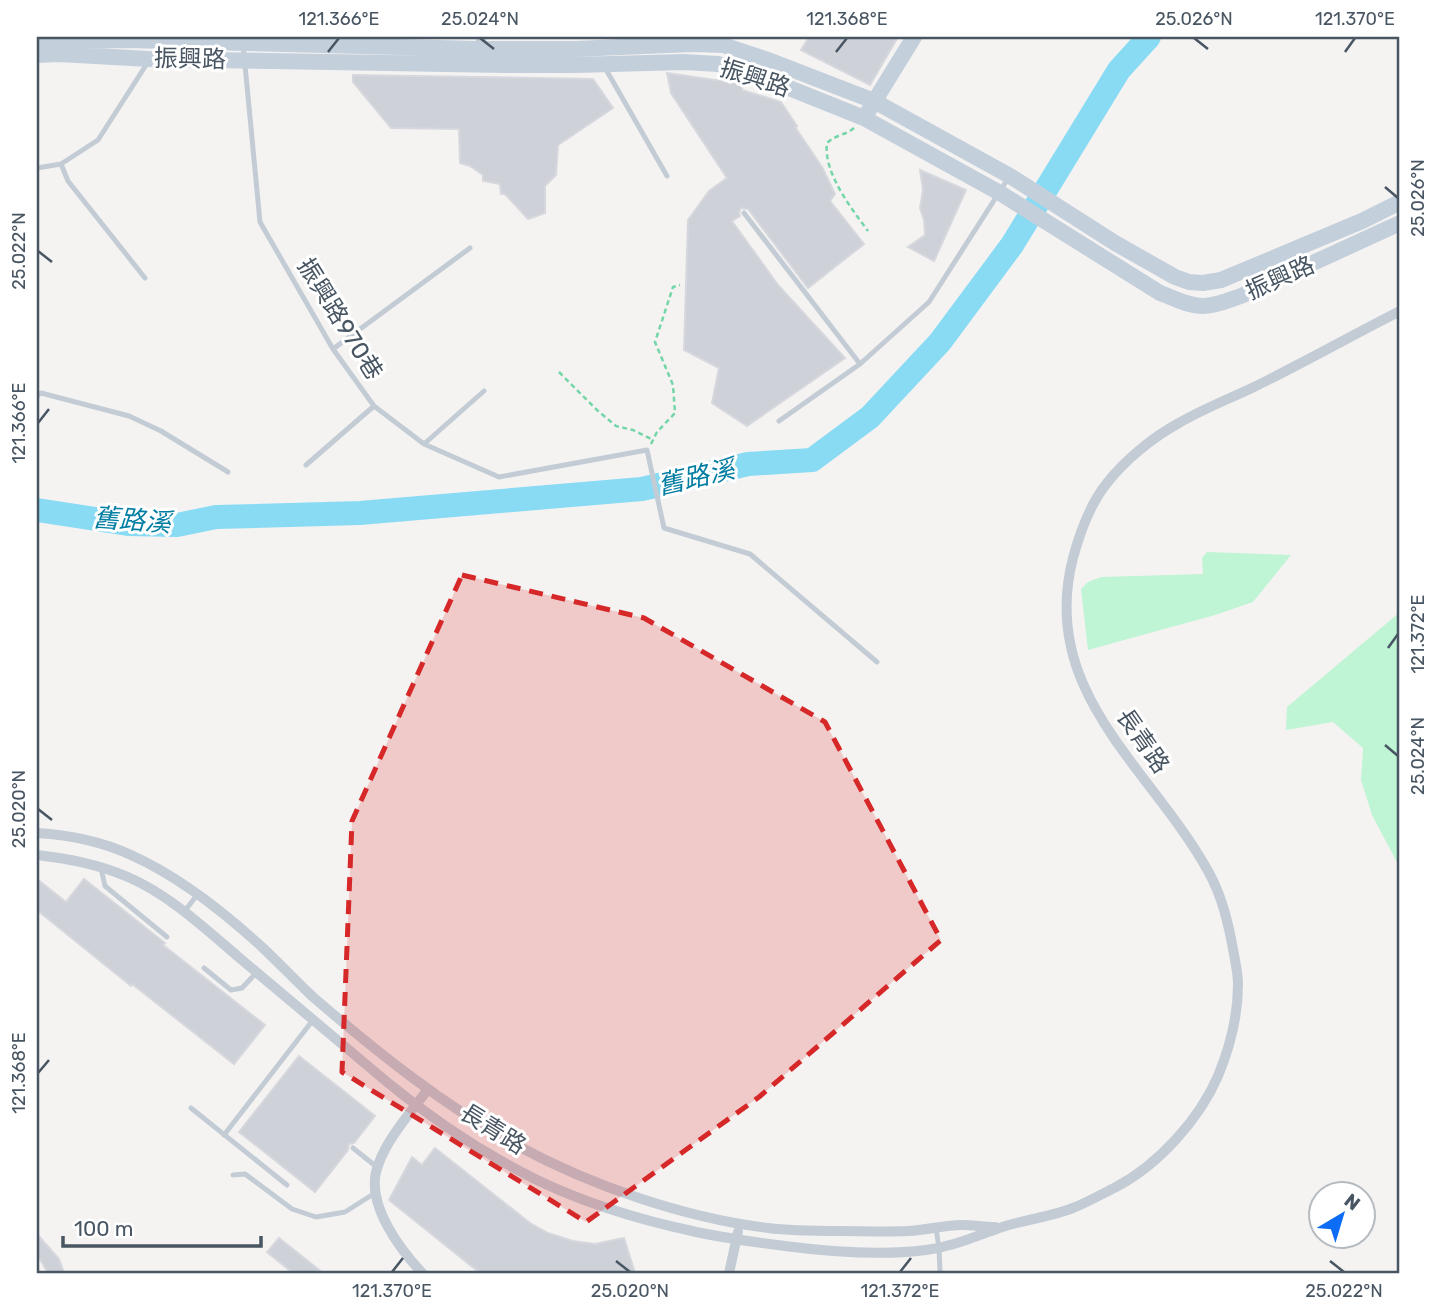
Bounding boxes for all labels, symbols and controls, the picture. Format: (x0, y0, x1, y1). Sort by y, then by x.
text: 121.366°E (299, 8, 379, 30)
text: 25.024°N (441, 8, 519, 30)
text: 121.368°E (806, 8, 888, 30)
text: 25.026°N (1155, 8, 1233, 30)
text: 121.370°E (1315, 8, 1395, 30)
street label: 振興路 (154, 44, 226, 74)
street label: 振興路 (716, 54, 794, 102)
text: 25.026°N (1407, 159, 1429, 237)
text: 25.022°N (8, 212, 30, 290)
street label: 振興路 (1241, 251, 1319, 305)
street label: 振興路970巷 (292, 253, 388, 385)
text: 121.366°E (8, 383, 30, 463)
water label: 舊路溪 (655, 453, 741, 501)
water label: 舊路溪 (92, 502, 176, 539)
text: 121.372°E (1407, 594, 1429, 674)
street label: 長青路 (1111, 703, 1175, 779)
text: 25.024°N (1407, 717, 1429, 795)
text: 25.020°N (8, 770, 30, 848)
text: 121.368°E (8, 1032, 30, 1114)
street label: 長青路 (455, 1098, 531, 1160)
north arrow (1308, 1180, 1378, 1250)
text: N (1340, 1189, 1365, 1215)
scale bar (63, 1205, 261, 1249)
text: 100 m (74, 1216, 133, 1241)
text: 121.370°E (352, 1280, 432, 1302)
text: 25.020°N (591, 1280, 669, 1302)
text: 121.372°E (860, 1280, 940, 1302)
text: 25.022°N (1305, 1280, 1383, 1302)

